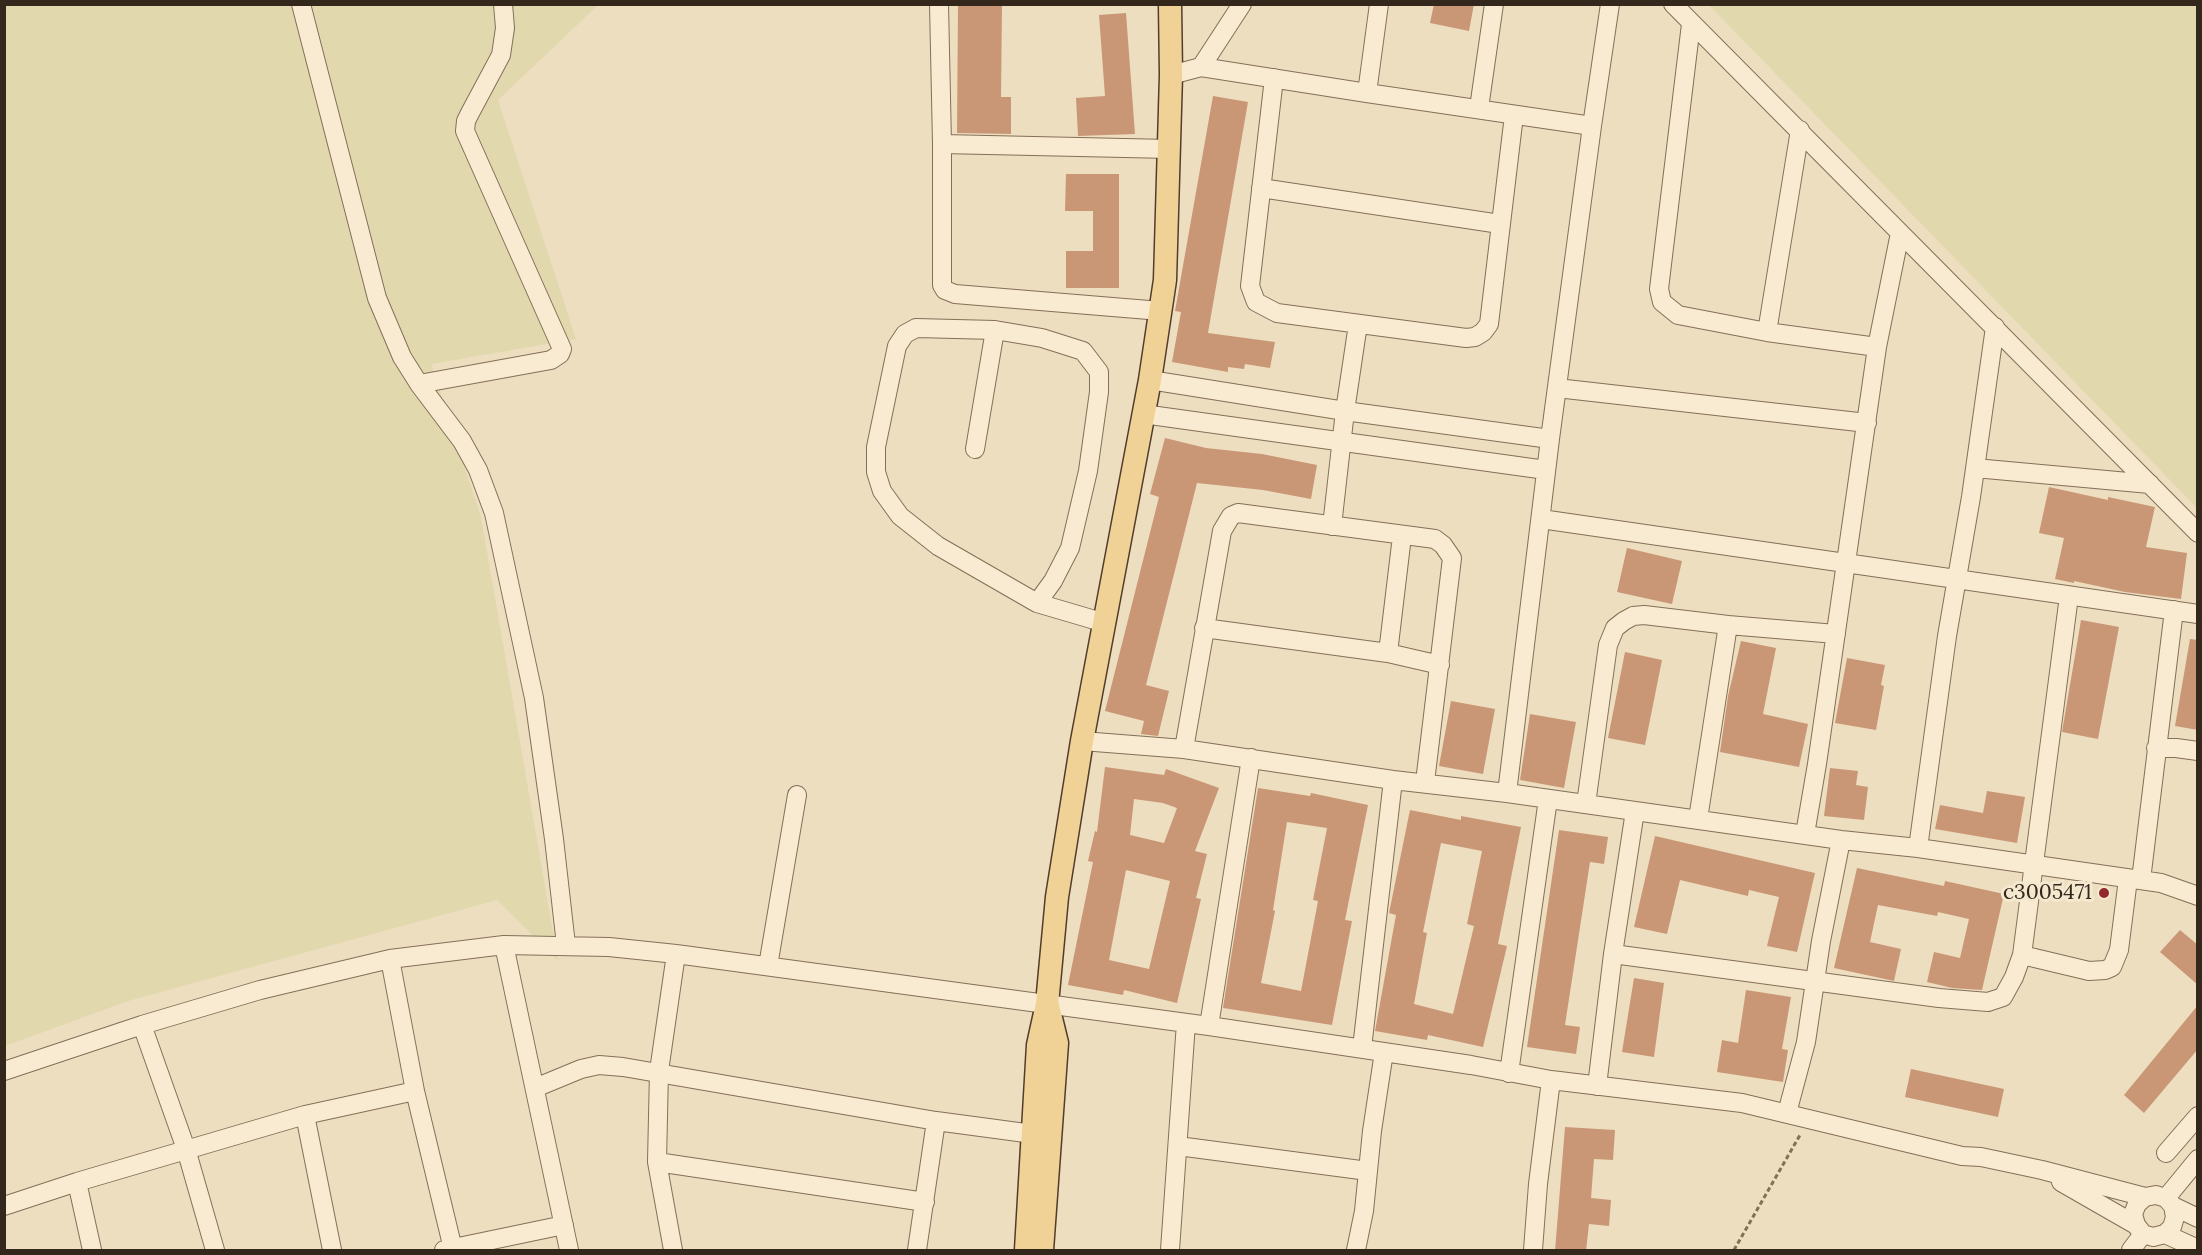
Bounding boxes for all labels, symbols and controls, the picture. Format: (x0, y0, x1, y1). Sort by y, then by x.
place label: c3005471 (2003, 880, 2092, 906)
marker: c3005471 (2097, 886, 2111, 900)

